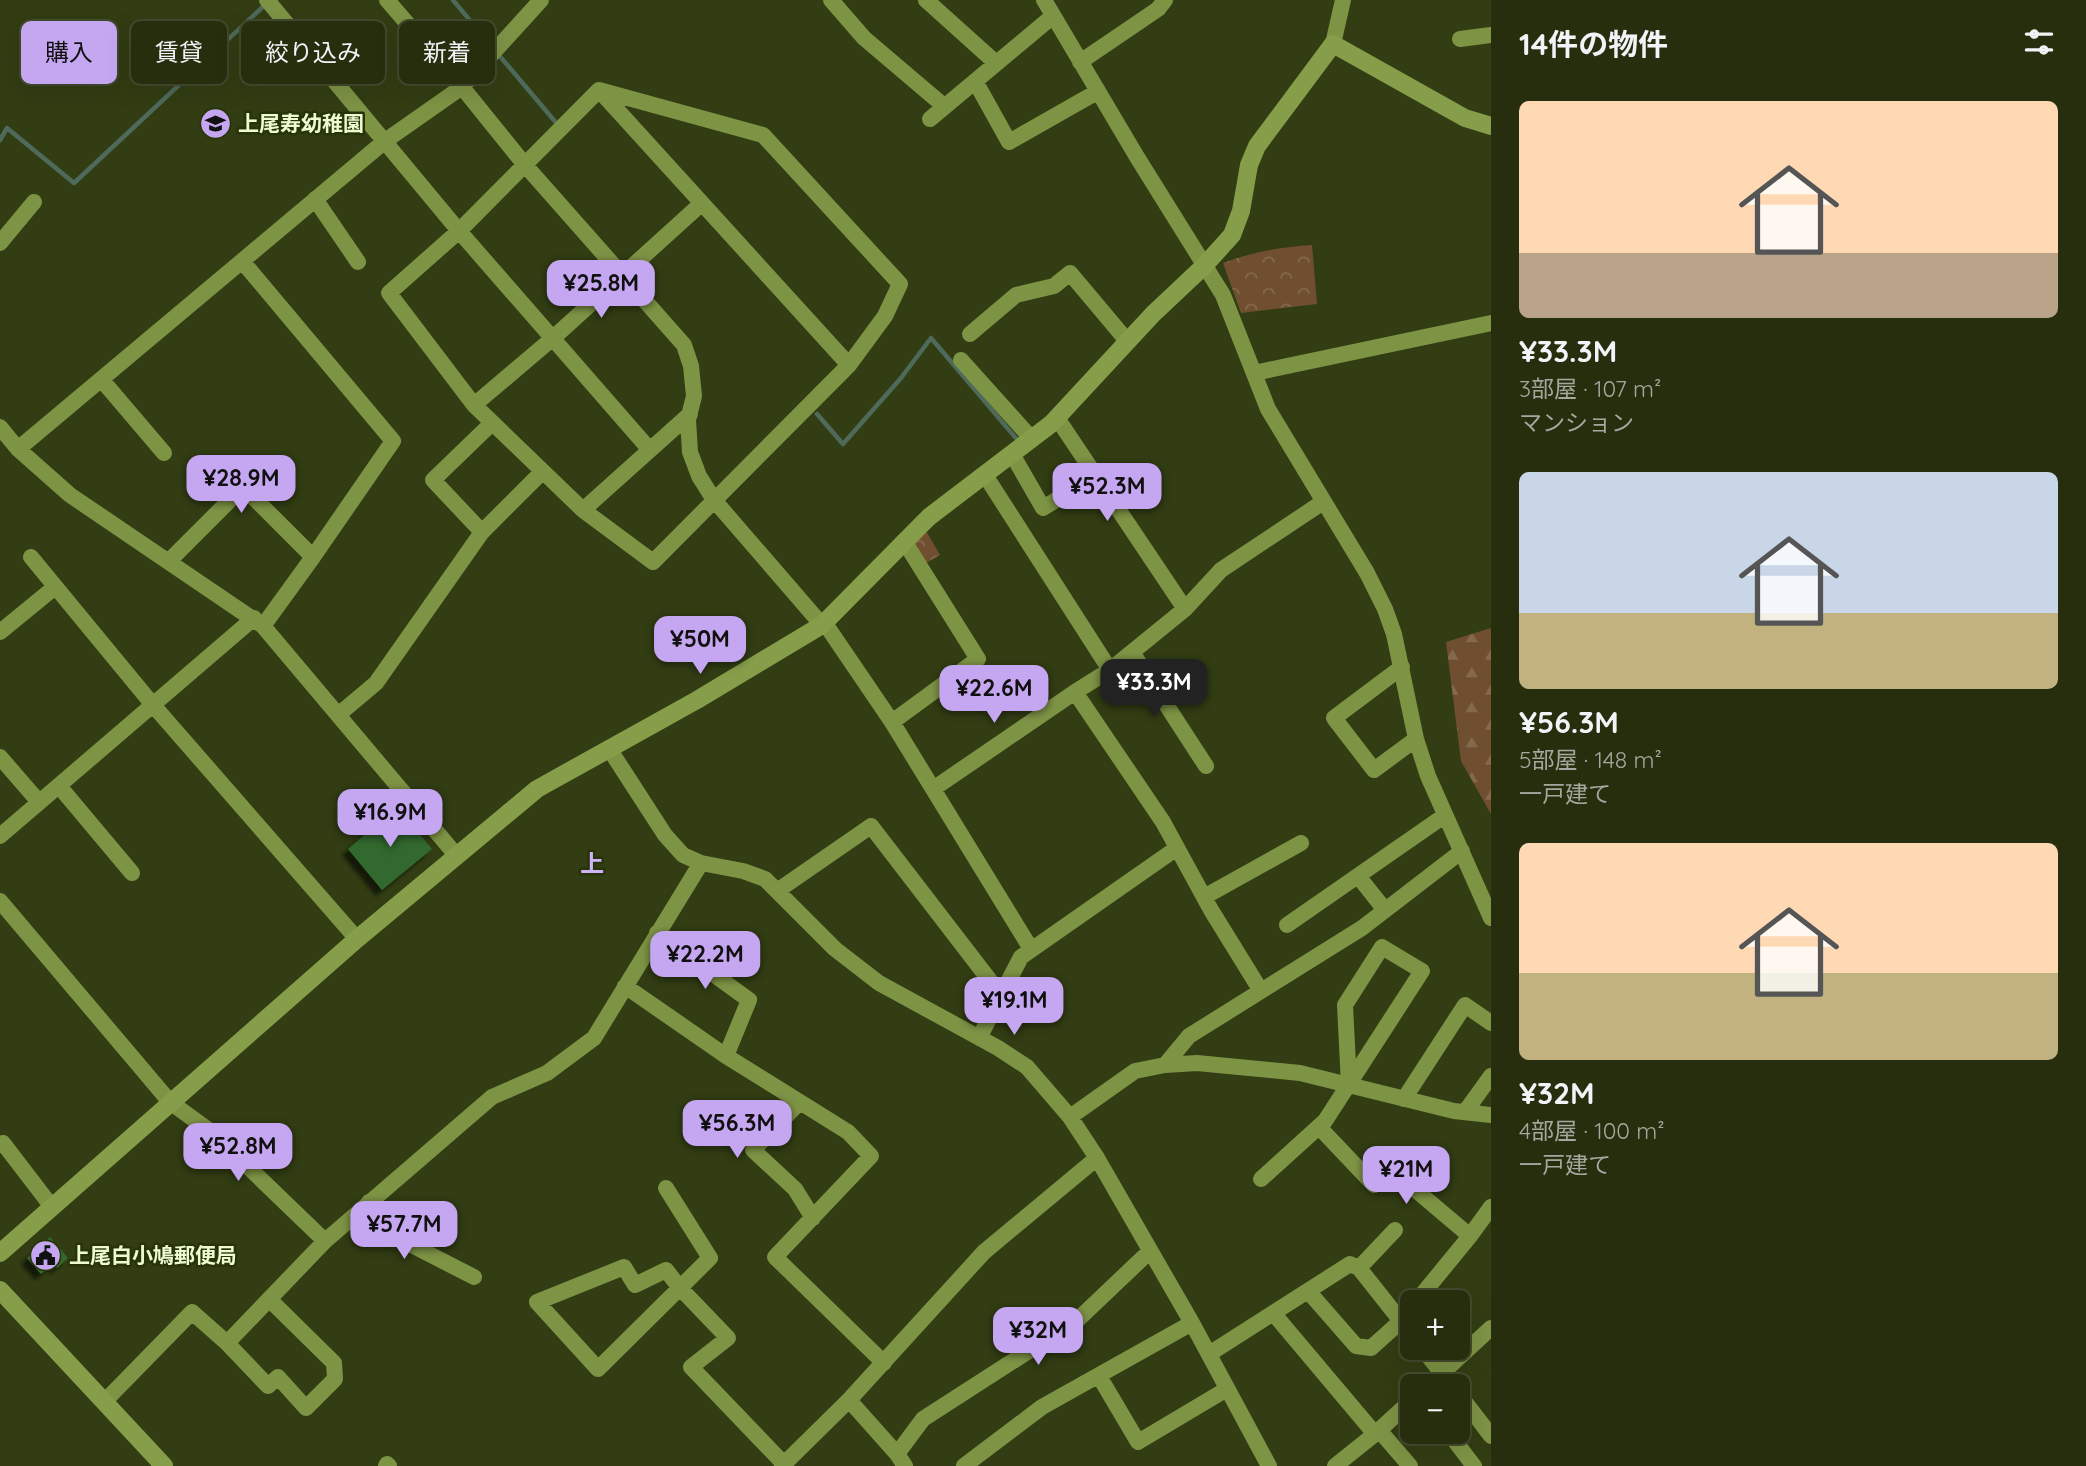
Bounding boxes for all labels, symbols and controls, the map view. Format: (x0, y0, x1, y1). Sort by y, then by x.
chip: 購入 (21, 21, 117, 84)
chip: 賃貸 (131, 21, 227, 84)
chip: 絞り込み (241, 21, 385, 84)
chip: 新着 (399, 21, 495, 84)
icon: filters (2020, 23, 2058, 61)
text: 14件の物件 (1519, 25, 1668, 63)
school or university icon: 上尾寿幼稚園 (198, 106, 232, 140)
place label: 上尾寿幼稚園 (238, 110, 364, 136)
icon: home (1726, 147, 1852, 273)
pin: ¥25.8M (544, 260, 658, 320)
text: ¥25.8M (563, 268, 639, 297)
text: ¥33.3M (1519, 332, 1617, 370)
text: 3部屋 · 107 m² (1519, 374, 1661, 403)
text: マンション (1519, 408, 1634, 437)
pin: ¥28.9M (184, 456, 298, 515)
text: ¥28.9M (202, 463, 280, 492)
pin: ¥52.3M (1050, 463, 1164, 523)
text: ¥52.3M (1069, 471, 1145, 500)
icon: home (1726, 518, 1852, 644)
pin: ¥50M (659, 616, 741, 676)
text: ¥50M (670, 624, 730, 653)
pin: ¥33.3M (1097, 660, 1211, 719)
pin: ¥22.6M (937, 666, 1051, 725)
text: ¥33.3M (1116, 667, 1192, 696)
text: ¥22.6M (955, 673, 1033, 702)
text: ¥56.3M (1519, 703, 1619, 741)
text: 5部屋 · 148 m² (1519, 745, 1662, 774)
text: 一戸建て (1519, 779, 1611, 808)
pin: ¥16.9M (333, 790, 447, 849)
text: ¥16.9M (353, 797, 427, 826)
district label: 上 (580, 848, 604, 878)
icon: home (1726, 889, 1852, 1015)
pin: ¥22.2M (648, 932, 762, 991)
text: ¥22.2M (666, 939, 744, 968)
pin: ¥19.1M (957, 978, 1071, 1037)
text: ¥19.1M (980, 985, 1048, 1014)
text: ¥32M (1519, 1074, 1595, 1112)
pin: ¥56.3M (680, 1100, 794, 1160)
text: ¥56.3M (699, 1108, 775, 1137)
text: 4部屋 · 100 m² (1519, 1116, 1665, 1145)
pin: ¥52.8M (181, 1124, 295, 1183)
text: ¥52.8M (199, 1131, 277, 1160)
pin: ¥21M (1365, 1146, 1447, 1206)
text: 一戸建て (1519, 1150, 1611, 1179)
text: ¥21M (1379, 1154, 1433, 1183)
pin: ¥57.7M (347, 1202, 461, 1261)
text: ¥57.7M (366, 1209, 442, 1238)
public building icon: 上尾白小鳩郵便局 (29, 1238, 63, 1272)
place label: 上尾白小鳩郵便局 (69, 1242, 237, 1268)
map controls (1400, 1290, 1470, 1444)
button: + (1400, 1290, 1470, 1360)
pin: ¥32M (997, 1308, 1079, 1367)
text: ¥32M (1009, 1315, 1067, 1344)
button: − (1400, 1374, 1470, 1444)

